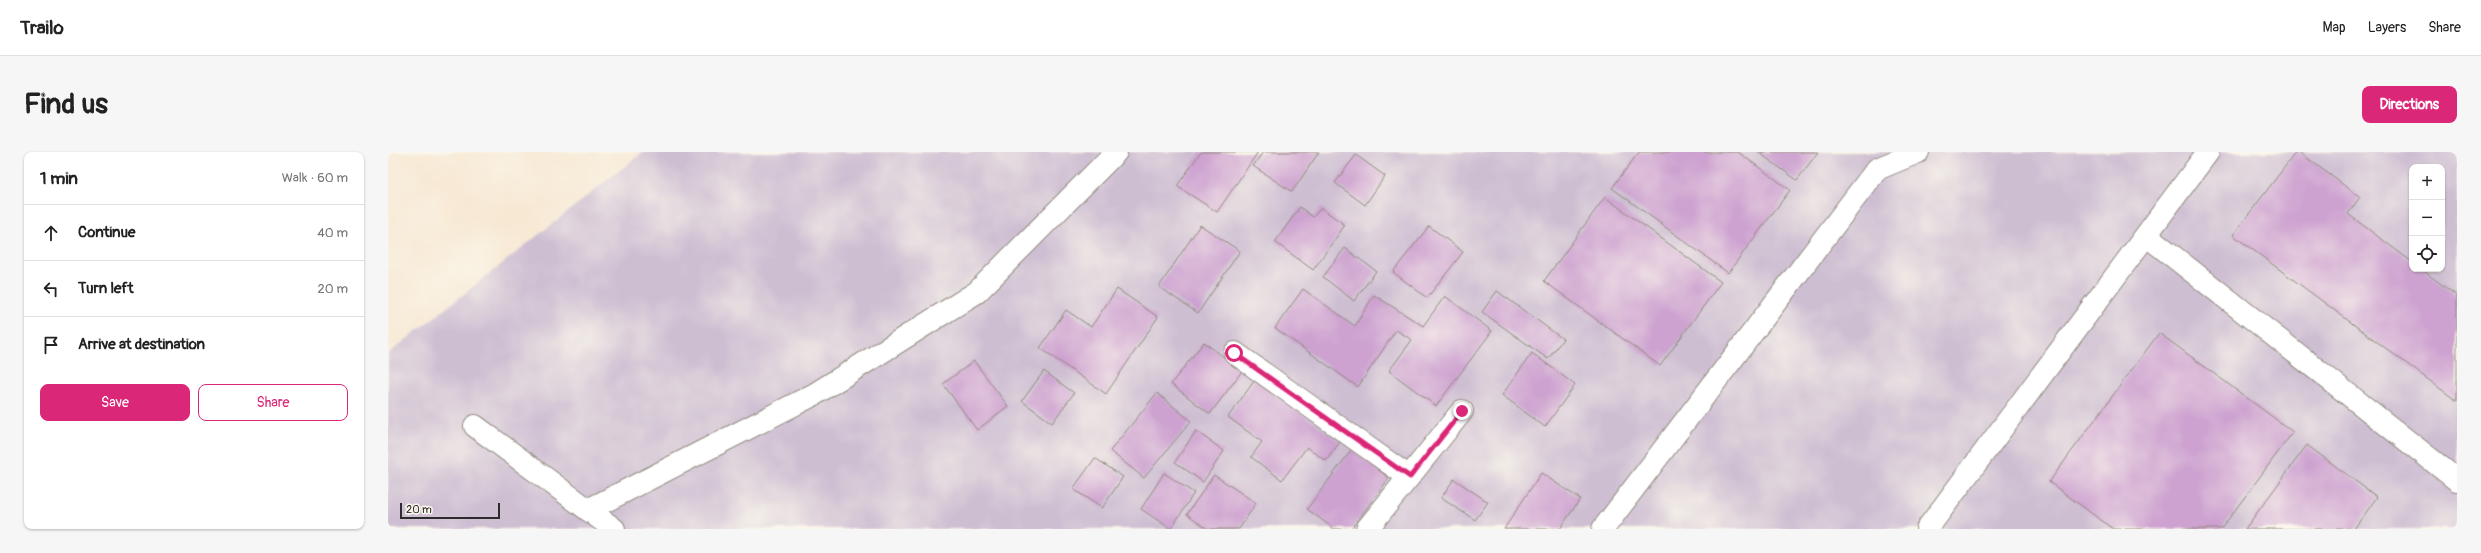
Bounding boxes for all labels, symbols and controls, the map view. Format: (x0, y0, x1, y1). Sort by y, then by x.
text: Trailo (20, 16, 64, 40)
text: Map (2323, 19, 2346, 36)
text: Layers (2368, 19, 2406, 36)
text: Share (2428, 19, 2461, 36)
button: Directions (2362, 86, 2457, 123)
text: Find us (24, 87, 108, 122)
map controls (2409, 164, 2445, 272)
button: + (2409, 164, 2445, 200)
text: 1 min (40, 168, 78, 189)
text: Walk · 60 m (282, 170, 348, 186)
button: − (2409, 200, 2445, 236)
icon: ahead (40, 222, 62, 244)
text: Continue (78, 223, 136, 242)
text: 40 m (317, 225, 348, 241)
button: locate (2409, 236, 2445, 272)
icon: left (40, 278, 62, 300)
text: Turn left (78, 279, 134, 298)
text: 20 m (317, 281, 348, 297)
icon: arrive (40, 334, 62, 356)
text: Arrive at destination (78, 335, 205, 354)
route start (1225, 344, 1243, 362)
button: Save (40, 384, 190, 421)
button: Share (198, 384, 348, 421)
route end (1453, 402, 1471, 420)
scale bar (400, 501, 500, 520)
text: 20 m (406, 503, 432, 516)

